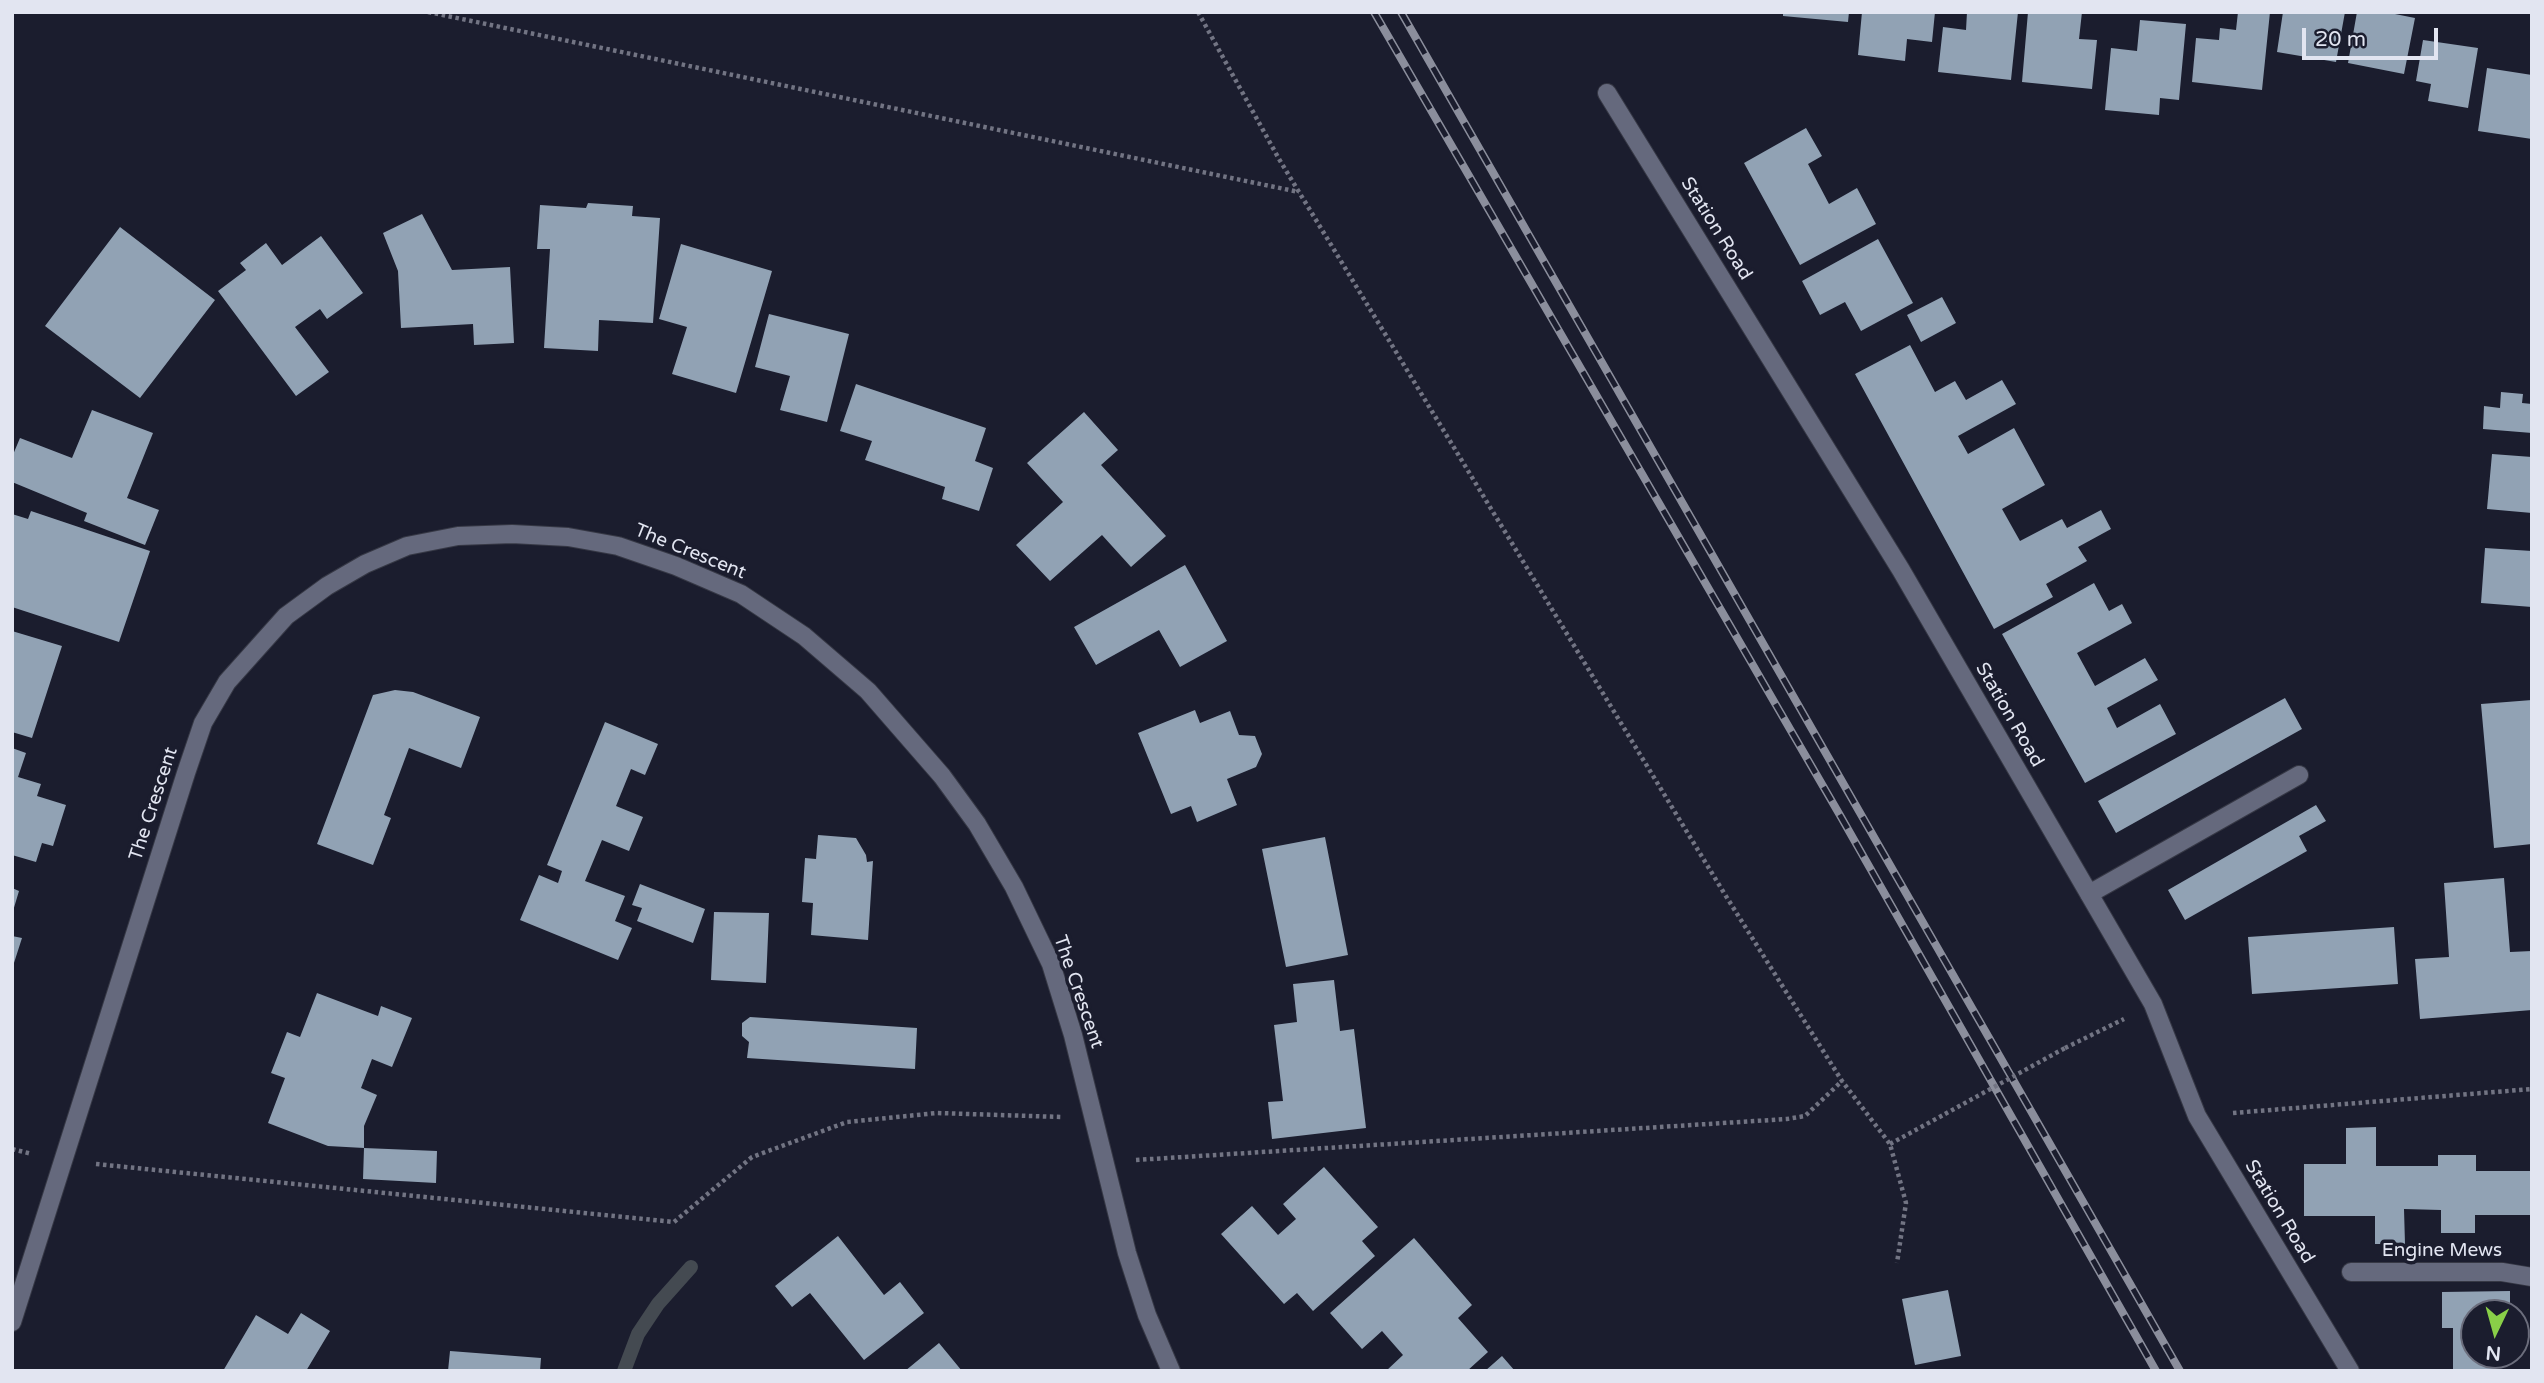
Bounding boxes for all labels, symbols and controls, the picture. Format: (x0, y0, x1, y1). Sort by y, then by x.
scale bar (2306, 14, 2442, 58)
text: 20 m (2315, 27, 2366, 52)
street label: Station Road (1675, 173, 1757, 285)
street label: The Crescent (631, 519, 749, 585)
street label: Station Road (1970, 659, 2048, 771)
street label: The Crescent (125, 744, 183, 864)
street label: The Crescent (1048, 932, 1108, 1052)
street label: Station Road (2239, 1156, 2319, 1268)
street label: Engine Mews (2382, 1240, 2502, 1262)
north arrow (2460, 1299, 2530, 1369)
text: N (2485, 1341, 2502, 1365)

